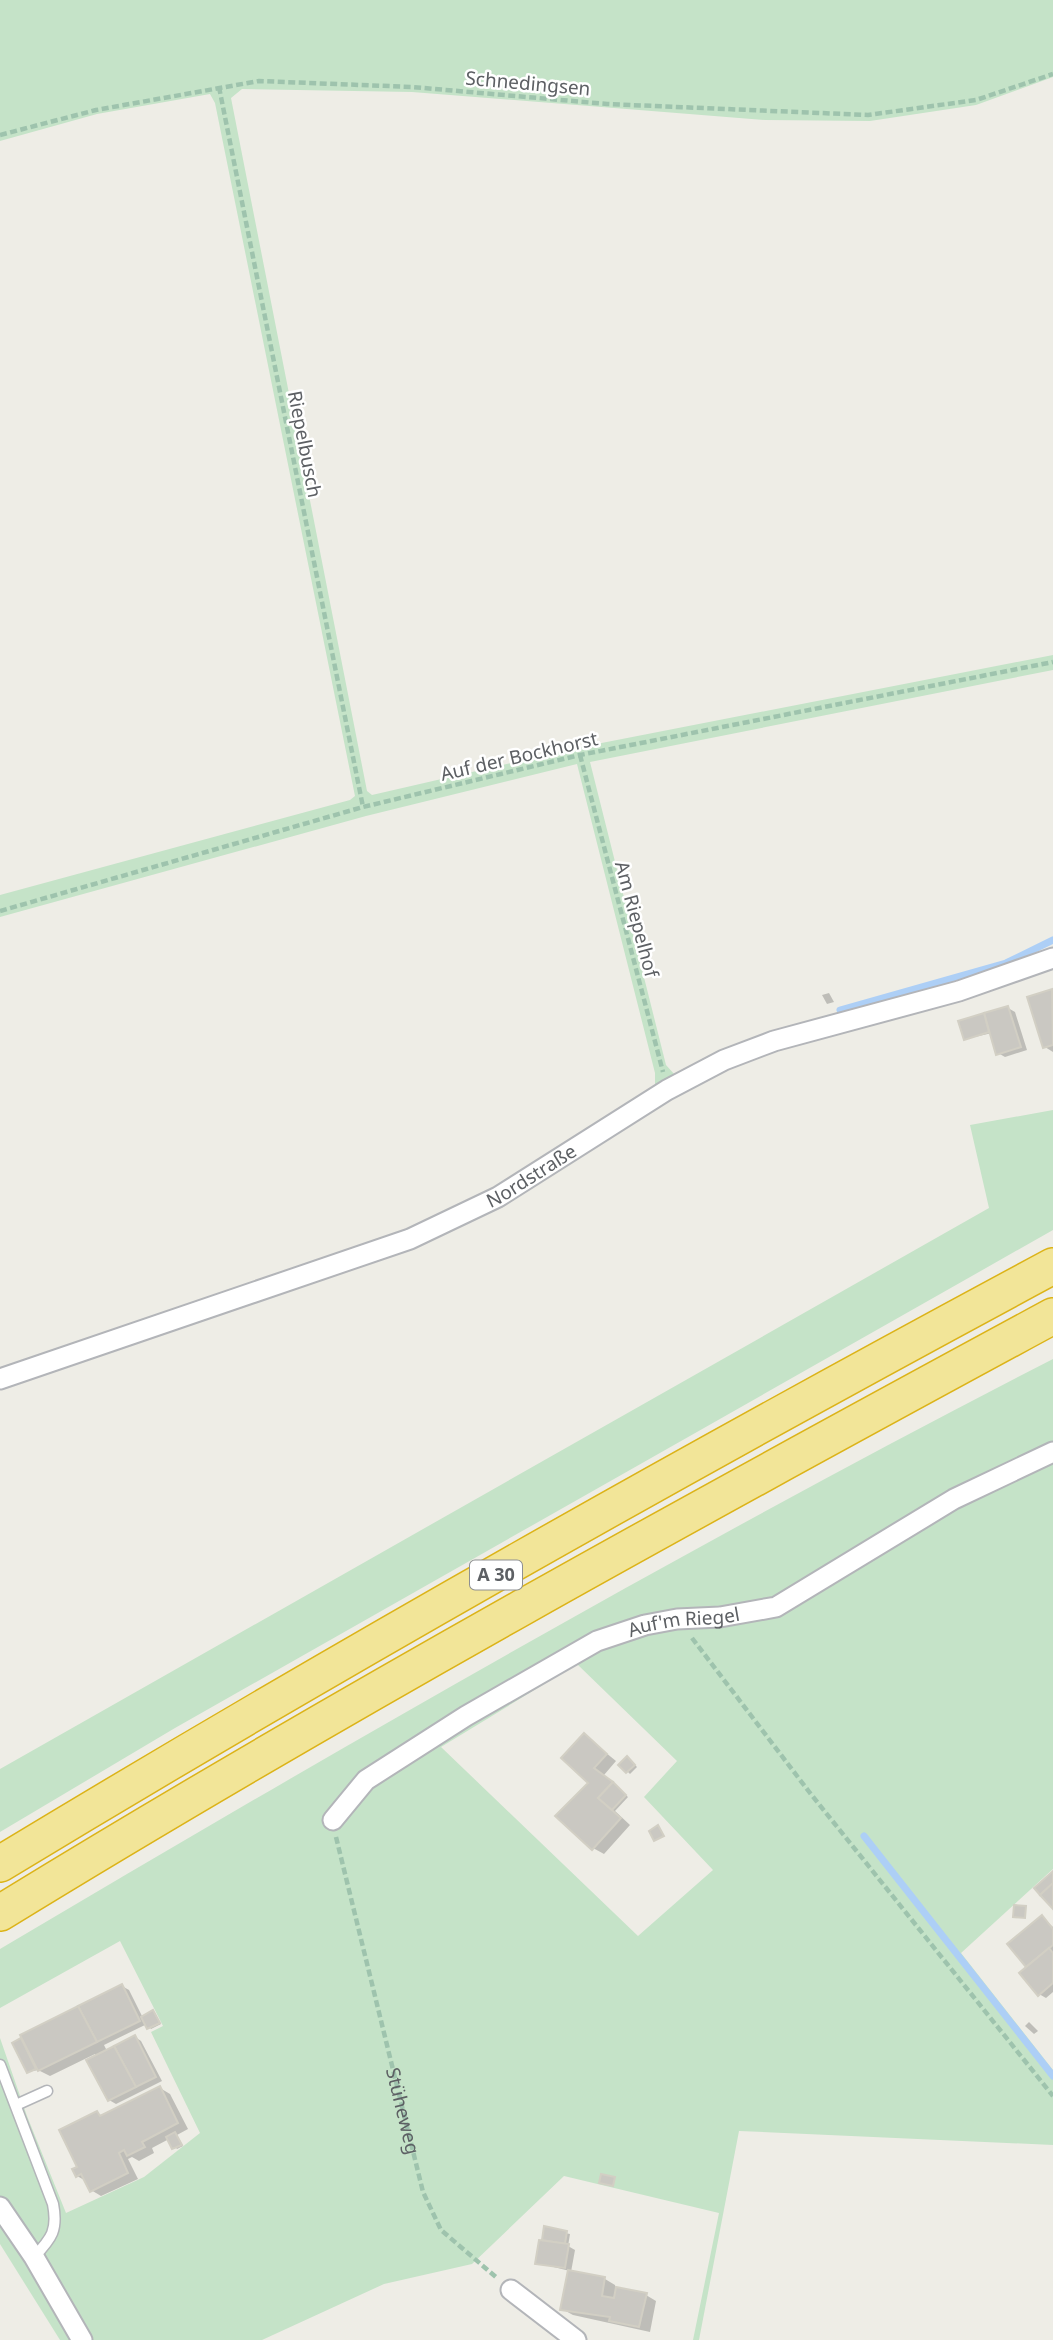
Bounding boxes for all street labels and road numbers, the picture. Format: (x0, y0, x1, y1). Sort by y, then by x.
street label: Schnedingsen (464, 65, 592, 101)
street label: Riepelbusch (282, 388, 328, 500)
street label: Auf der Bockhorst (438, 725, 600, 787)
street label: Am Riepelhof (609, 858, 665, 981)
street label: Nordstraße (482, 1138, 581, 1214)
road number: A 30 (470, 1560, 522, 1590)
street label: Auf'm Riegel (624, 1601, 742, 1643)
street label: Stüheweg (380, 2065, 426, 2157)

